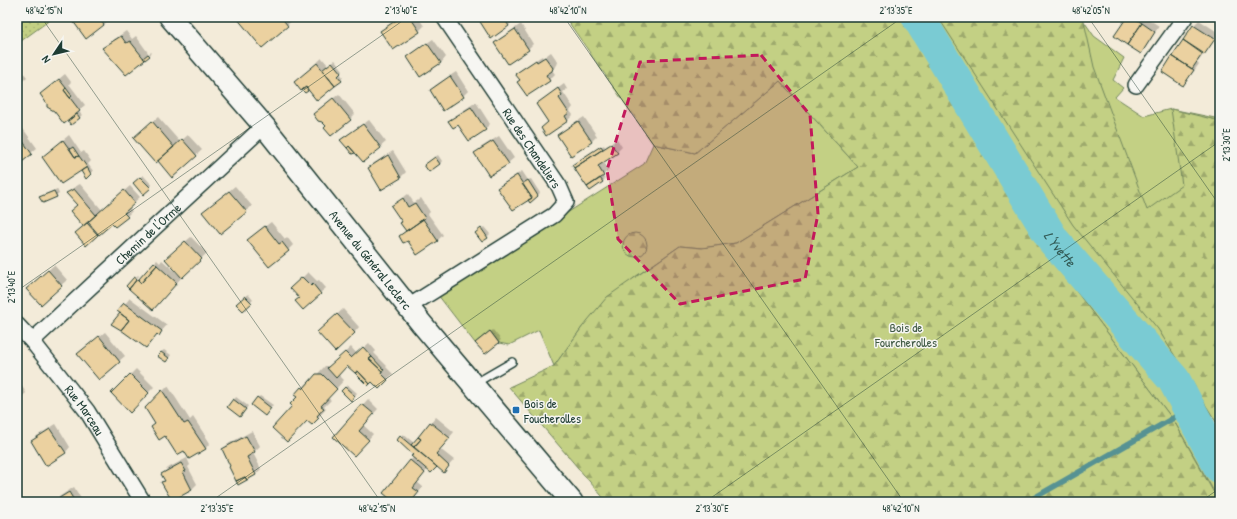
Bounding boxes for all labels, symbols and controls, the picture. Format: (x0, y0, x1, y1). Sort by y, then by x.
text: 48°42'15"N (26, 4, 62, 17)
text: 2°13'40"E (385, 4, 418, 17)
text: 48°42'10"N (550, 4, 586, 17)
text: 2°13'35"E (880, 4, 913, 17)
text: 48°42'05"N (1072, 4, 1110, 17)
north arrow (34, 34, 74, 74)
text: N (38, 53, 53, 66)
street label: Rue des Chandeliers (499, 104, 565, 192)
text: 2°13'30"E (1220, 128, 1233, 162)
street label: Chemin de l'Orme (111, 199, 185, 269)
street label: Avenue du Général Leclerc (325, 206, 416, 313)
water label: L'Yvette (1040, 228, 1082, 271)
text: 2°13'40"E (5, 270, 18, 303)
park label: Bois de Fourcherolles (874, 318, 937, 351)
street label: Rue Marceau (61, 381, 109, 439)
place label: Bois de Foucherolles (523, 394, 581, 427)
marker: Bois de Foucherolles (511, 405, 521, 415)
text: 2°13'35"E (201, 502, 234, 515)
text: 48°42'15"N (359, 502, 395, 515)
text: 2°13'30"E (695, 502, 729, 515)
text: 48°42'10"N (883, 502, 919, 515)

